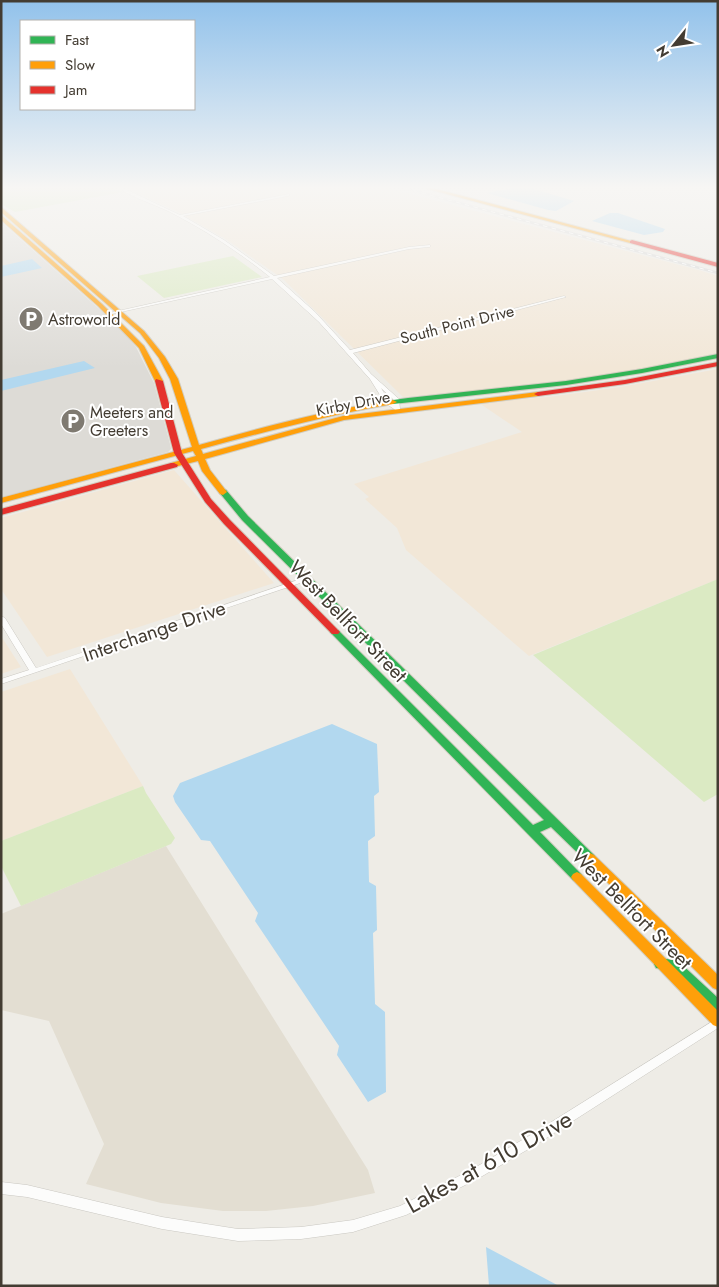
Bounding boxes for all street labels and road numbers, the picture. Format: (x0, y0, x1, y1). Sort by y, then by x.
street label: South Point Drive (398, 299, 517, 350)
street label: Kirby Drive (314, 385, 392, 422)
street label: West Bellfort Street (282, 554, 414, 689)
street label: Interchange Drive (79, 593, 230, 670)
street label: West Bellfort Street (565, 843, 699, 976)
street label: Lakes at 610 Drive (399, 1101, 579, 1222)

